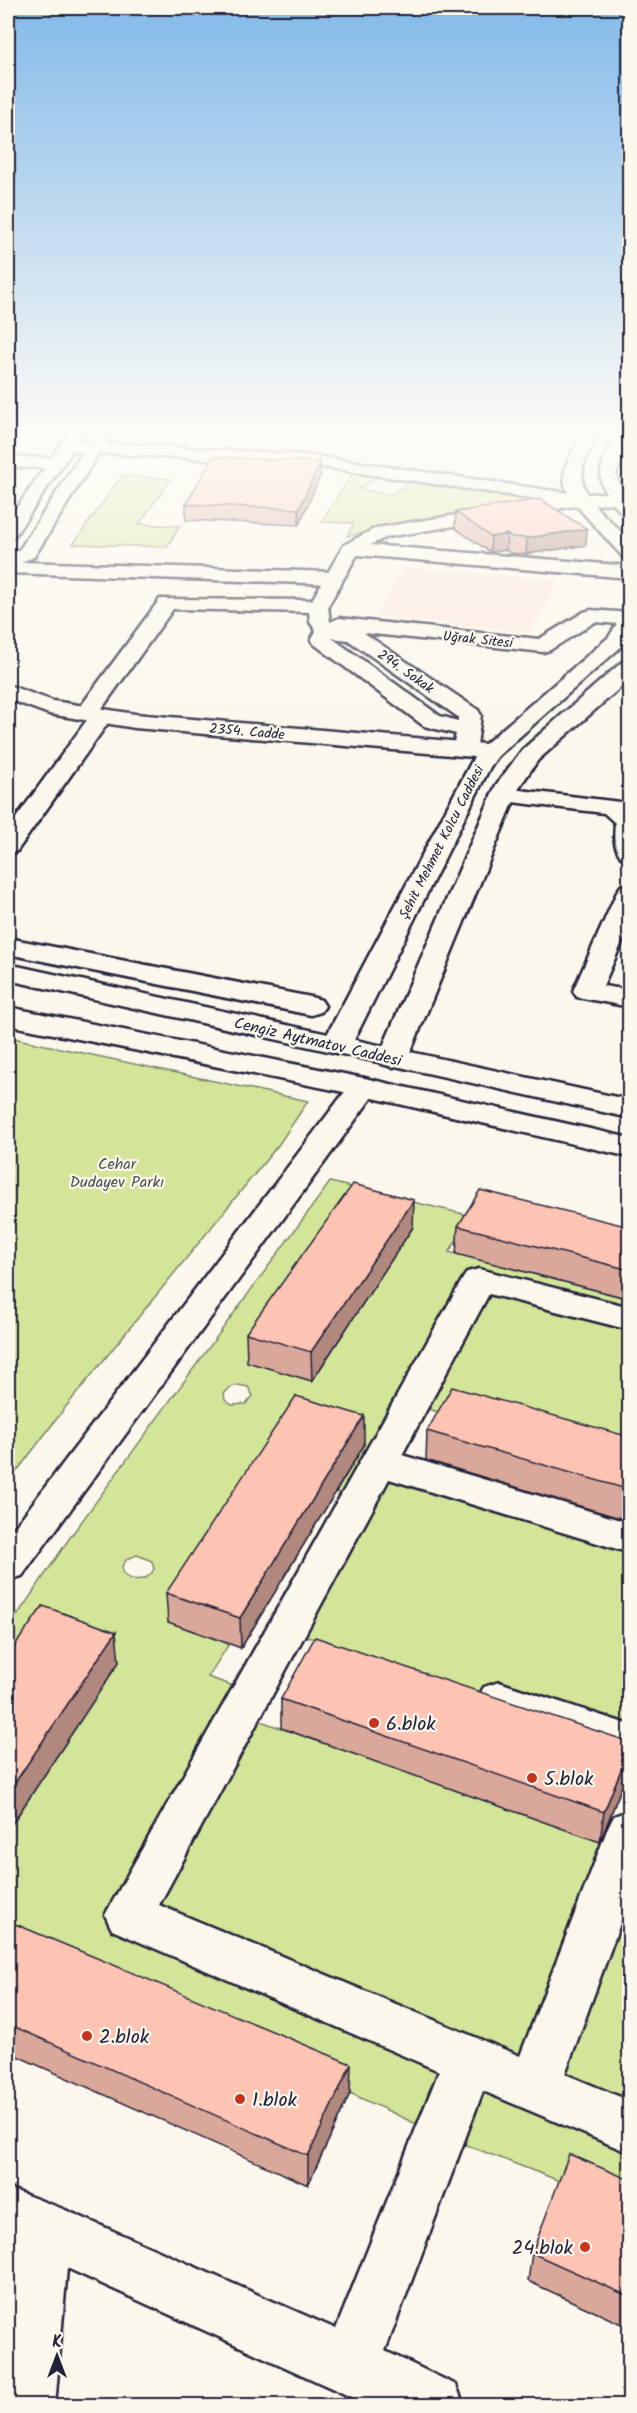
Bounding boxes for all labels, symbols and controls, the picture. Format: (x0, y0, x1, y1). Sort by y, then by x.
street label: Uğrak Sitesi (442, 625, 515, 655)
street label: 294. Sokak (372, 644, 439, 700)
street label: 2354. Cadde (208, 718, 286, 746)
street label: Şehit Mehmet Kolcu Caddesi (393, 761, 491, 923)
street label: Cengiz Aytmatov Caddesi (231, 1011, 405, 1074)
park label: Cehar Dudayev Parkı (70, 1152, 164, 1195)
place label: 6.blok (386, 1709, 436, 1741)
marker: 6.blok (367, 1716, 381, 1730)
place label: 5.blok (544, 1764, 594, 1796)
marker: 5.blok (525, 1771, 539, 1785)
place label: 2.blok (99, 2022, 150, 2054)
marker: 2.blok (80, 2029, 94, 2043)
place label: 1.blok (252, 2085, 297, 2117)
marker: 1.blok (233, 2092, 247, 2106)
place label: 24.blok (512, 2233, 574, 2265)
marker: 24.blok (578, 2240, 592, 2254)
north arrow (27, 2326, 87, 2386)
text: K (52, 2330, 62, 2355)

